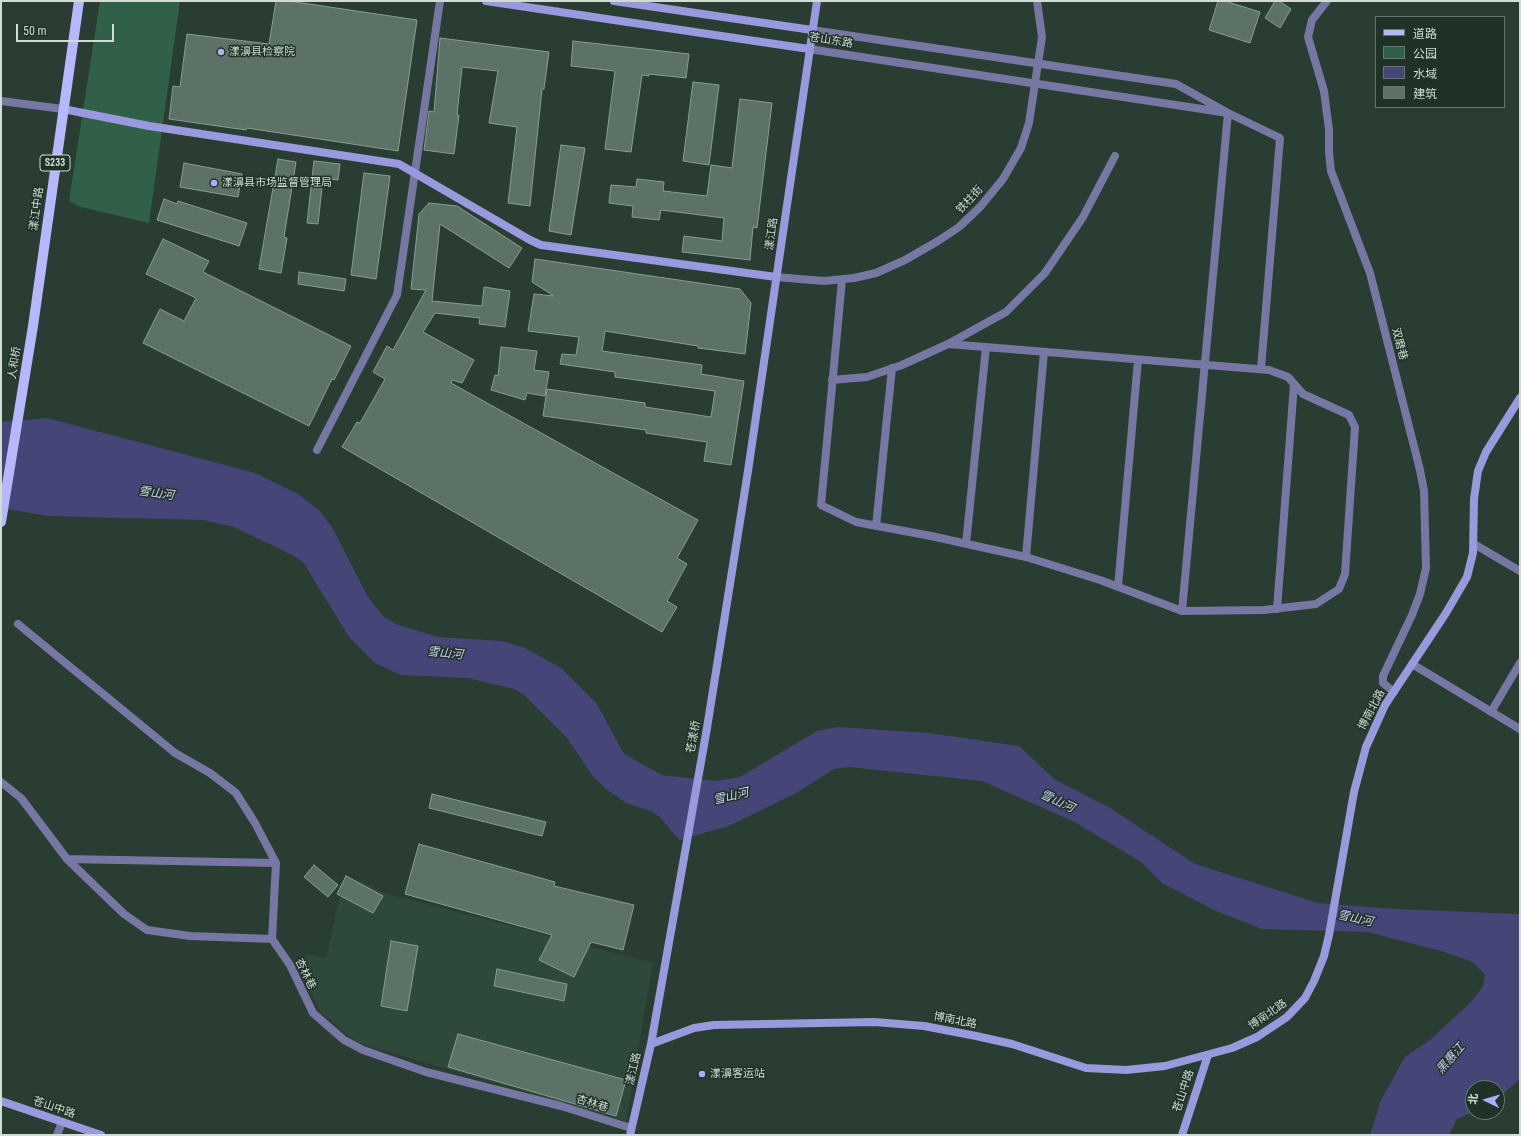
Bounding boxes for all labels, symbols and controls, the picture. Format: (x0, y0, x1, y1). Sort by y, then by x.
scale bar (18, 16, 116, 42)
legend (1375, 16, 1505, 108)
text: 50 m (23, 24, 47, 38)
text: 道路 (1413, 27, 1437, 41)
street label: 苍山东路 (808, 31, 854, 51)
place label: 漾濞县检察院 (229, 45, 295, 59)
marker: 漾濞县检察院 (216, 47, 226, 57)
text: 公园 (1413, 47, 1437, 61)
text: 水域 (1413, 67, 1437, 81)
text: 建筑 (1413, 87, 1437, 101)
road number: S233 (40, 155, 70, 171)
place label: 漾濞县市场监督管理局 (222, 176, 332, 190)
marker: 漾濞县市场监督管理局 (209, 178, 219, 188)
street label: 铁柱街 (954, 183, 986, 217)
street label: 漾江中路 (27, 186, 47, 232)
street label: 漾江路 (763, 217, 781, 251)
street label: 双磨巷 (1389, 326, 1409, 362)
street label: 人和桥 (6, 346, 24, 380)
water label: 雪山河 (137, 484, 175, 504)
water label: 雪山河 (426, 645, 464, 663)
street label: 博南北路 (1356, 687, 1388, 733)
street label: 苍漾桥 (685, 720, 703, 754)
water label: 雪山河 (712, 786, 750, 808)
water label: 雪山河 (1038, 788, 1076, 816)
water label: 雪山河 (1336, 908, 1374, 930)
street label: 杏林巷 (292, 956, 318, 992)
street label: 博南北路 (1246, 997, 1290, 1033)
street label: 博南北路 (932, 1010, 978, 1032)
water label: 黑惠江 (1434, 1041, 1468, 1077)
street label: 漾江路 (624, 1051, 644, 1087)
place label: 漾濞客运站 (710, 1067, 765, 1081)
street label: 苍山中路 (1171, 1068, 1197, 1114)
marker: 漾濞客运站 (697, 1069, 707, 1079)
north arrow (1465, 1080, 1505, 1120)
street label: 杏林巷 (574, 1093, 610, 1115)
text: 北 (1467, 1093, 1480, 1105)
street label: 苍山中路 (31, 1095, 77, 1121)

